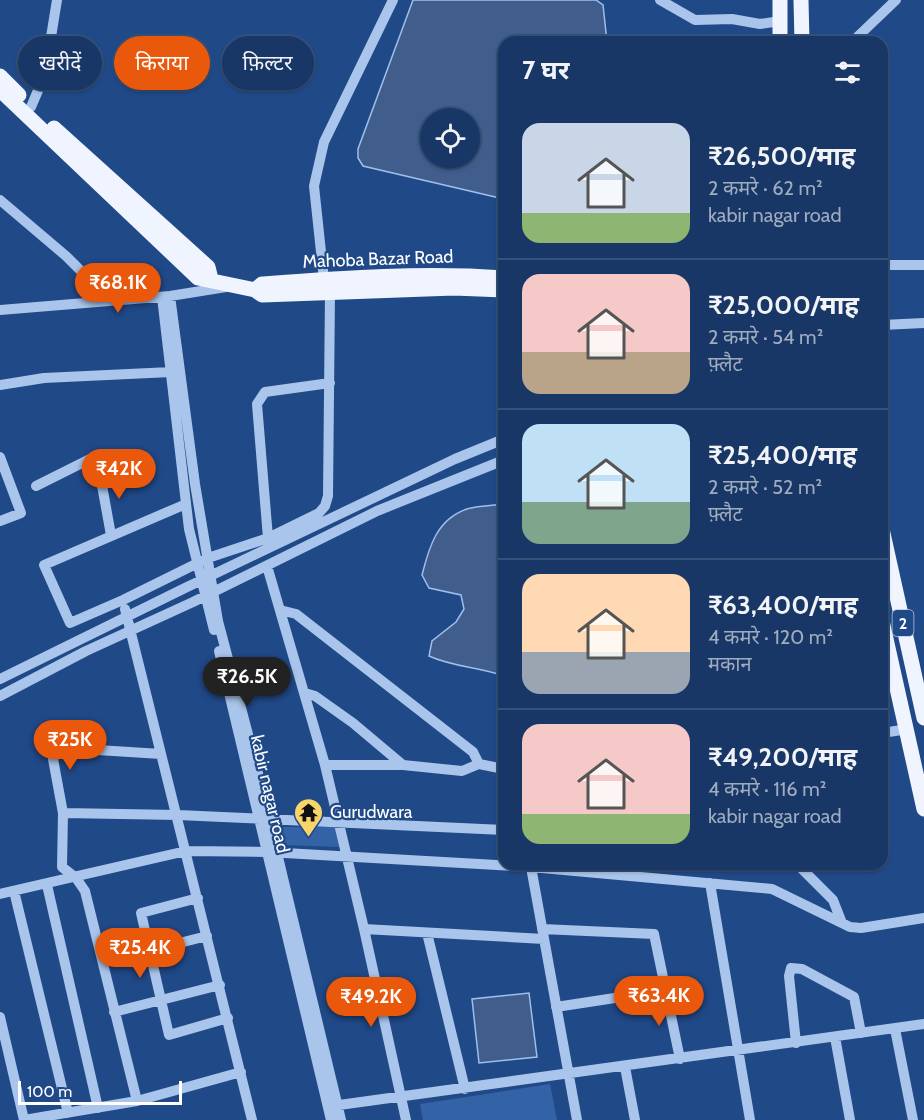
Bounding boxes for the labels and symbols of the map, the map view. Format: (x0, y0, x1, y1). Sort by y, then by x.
street label: Mahoba Bazar Road (302, 245, 454, 273)
pin: ₹68.1K (69, 263, 167, 314)
pin: ₹42K (83, 449, 155, 500)
road number: 2 (892, 610, 914, 636)
pin: ₹26.5K (198, 657, 296, 708)
pin: ₹25K (34, 720, 106, 771)
street label: kabir nagar road (246, 733, 294, 855)
temple icon: Gurudwara (293, 796, 325, 838)
place label: Gurudwara (330, 801, 413, 823)
pin: ₹25.4K (91, 928, 189, 979)
pin: ₹63.4K (610, 976, 708, 1027)
pin: ₹49.2K (322, 977, 420, 1028)
scale bar (18, 1078, 182, 1106)

